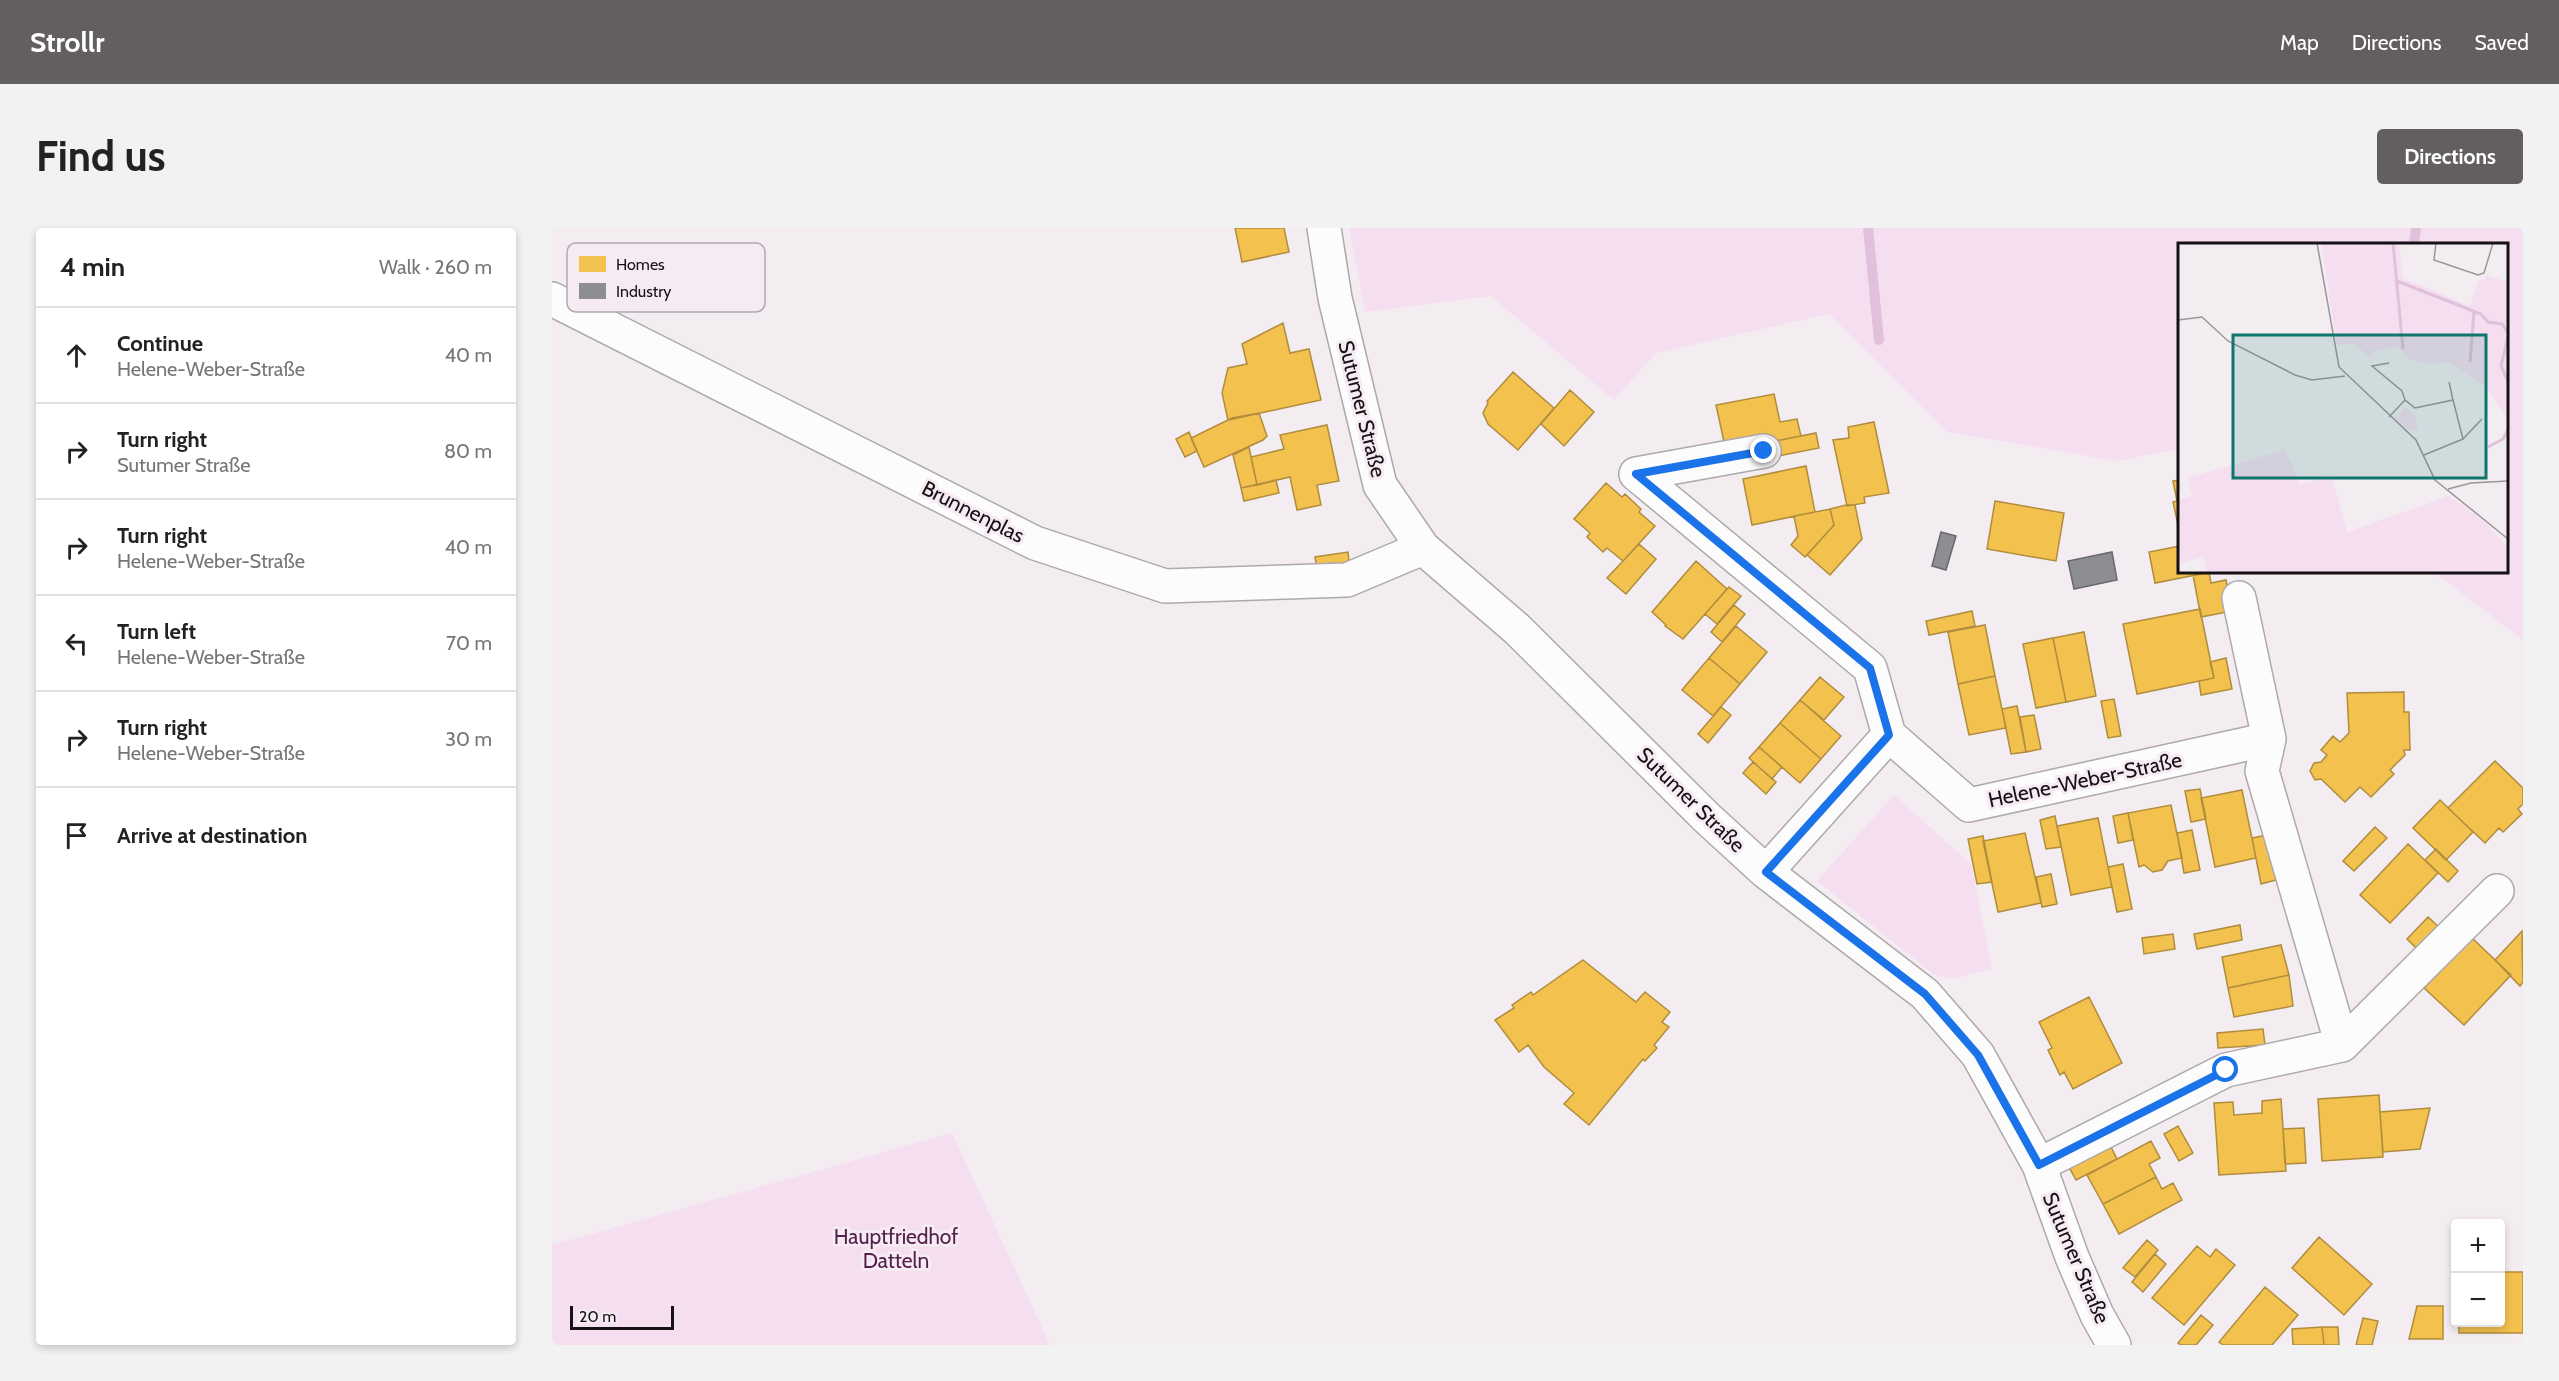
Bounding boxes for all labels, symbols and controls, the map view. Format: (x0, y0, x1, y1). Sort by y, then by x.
text: Strollr (30, 25, 104, 59)
text: Map (2280, 30, 2319, 55)
text: Directions (2352, 30, 2441, 55)
text: Saved (2474, 30, 2529, 55)
button: Directions (2377, 129, 2523, 184)
text: Find us (36, 130, 165, 182)
legend (567, 243, 765, 312)
inset map (2178, 243, 2508, 573)
text: 4 min (60, 251, 125, 283)
text: Walk · 260 m (379, 255, 492, 279)
text: Homes (616, 255, 665, 274)
text: Industry (616, 282, 671, 301)
text: Continue (117, 330, 203, 357)
street label: Sutumer Straße (1333, 338, 1392, 480)
icon: ahead (60, 339, 93, 372)
text: 40 m (444, 343, 492, 367)
text: Helene-Weber-Straße (117, 357, 305, 381)
text: Turn right (117, 426, 207, 453)
icon: right (60, 435, 93, 468)
route end (1750, 437, 1776, 463)
text: 80 m (444, 439, 492, 463)
text: Sutumer Straße (117, 453, 250, 477)
street label: Brunnenplas (918, 475, 1029, 548)
text: Turn right (117, 522, 207, 549)
icon: right (60, 531, 93, 564)
text: 40 m (444, 535, 492, 559)
text: Helene-Weber-Straße (117, 549, 305, 573)
text: Turn left (117, 618, 196, 645)
icon: left (60, 627, 93, 660)
text: 70 m (446, 631, 492, 655)
text: Helene-Weber-Straße (117, 645, 305, 669)
text: Turn right (117, 714, 207, 741)
icon: right (60, 723, 93, 756)
text: 30 m (445, 727, 492, 751)
text: Helene-Weber-Straße (117, 741, 305, 765)
street label: Sutumer Straße (1632, 742, 1751, 857)
street label: Helene-Weber-Straße (1986, 747, 2184, 812)
icon: arrive (60, 819, 93, 852)
text: Arrive at destination (117, 822, 307, 849)
route start (2212, 1056, 2238, 1082)
street label: Sutumer Straße (2038, 1188, 2115, 1327)
map controls (2451, 1219, 2505, 1327)
button: + (2451, 1219, 2505, 1273)
park label: Hauptfriedhof Datteln (834, 1224, 958, 1273)
button: − (2451, 1273, 2505, 1327)
scale bar (570, 1303, 674, 1330)
text: 20 m (579, 1307, 616, 1326)

